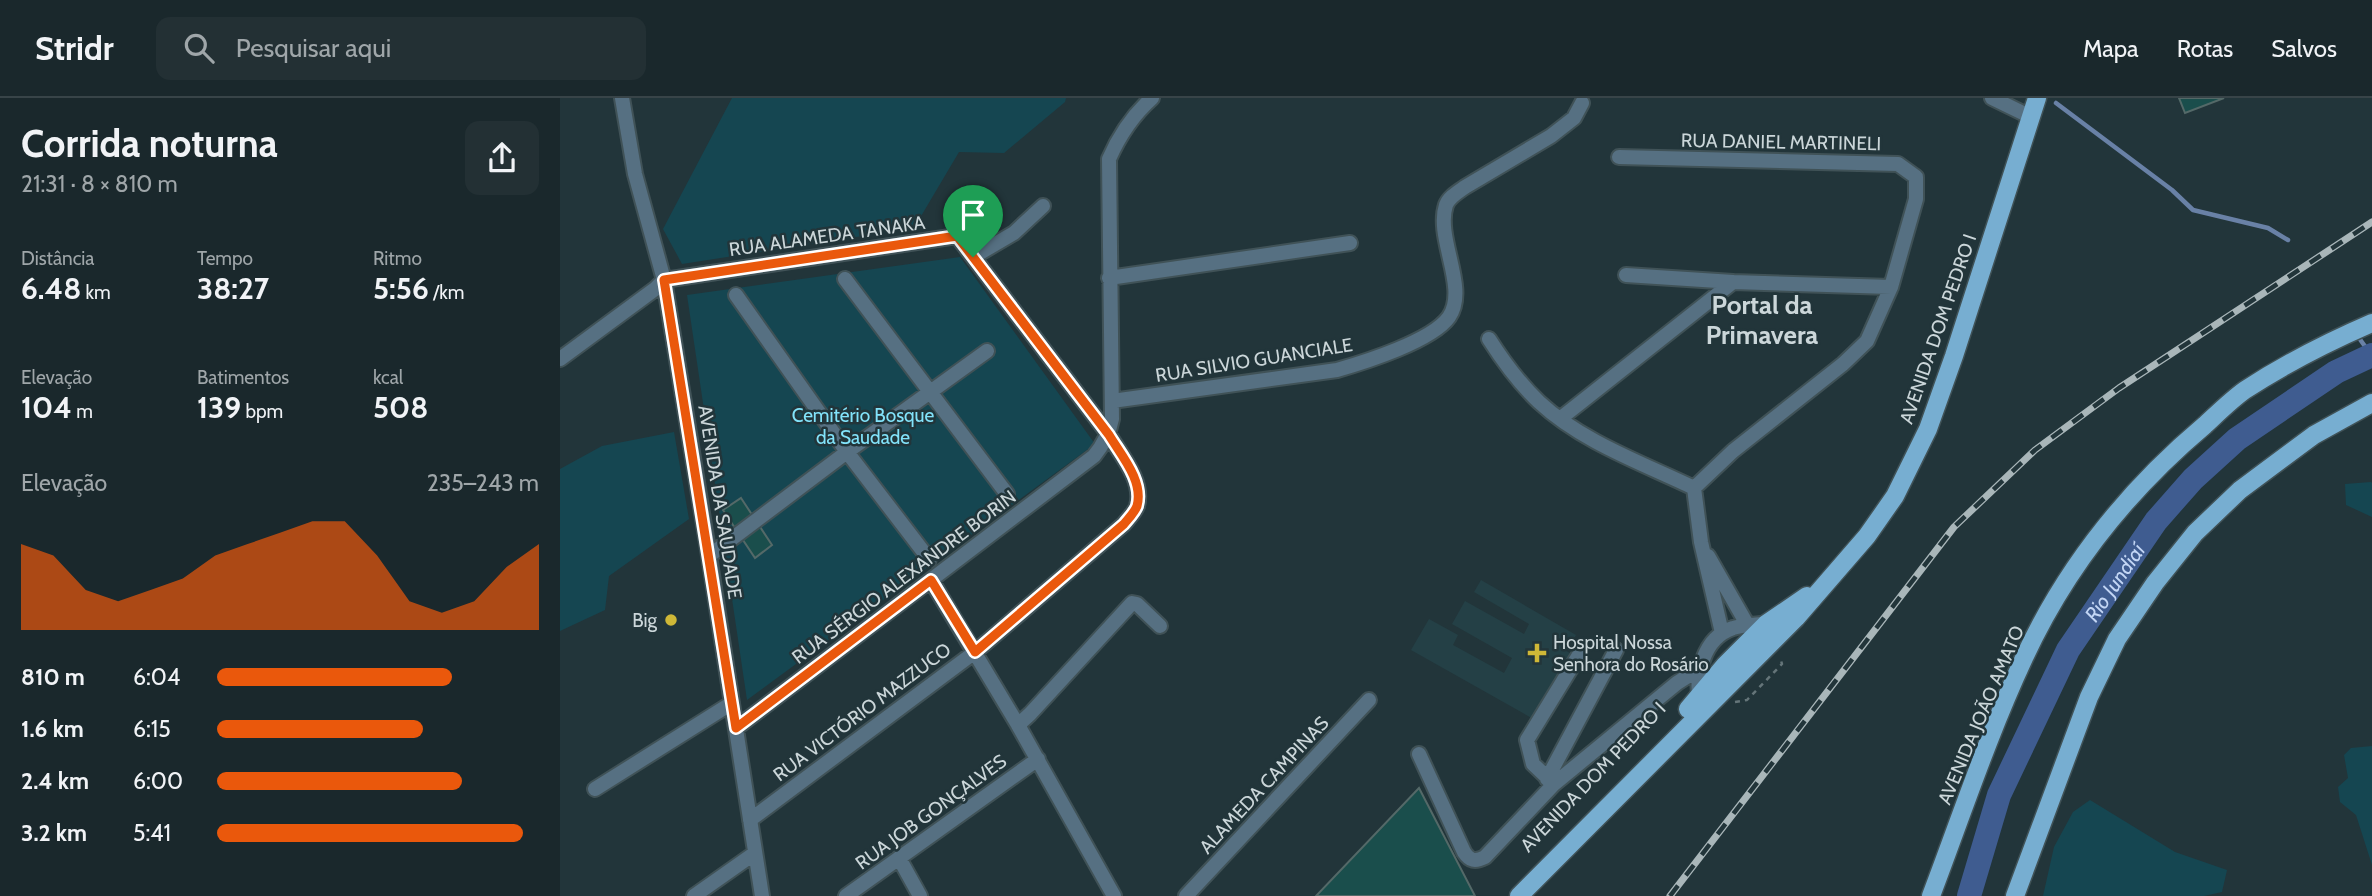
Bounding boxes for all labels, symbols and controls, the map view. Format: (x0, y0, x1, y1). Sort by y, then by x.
search box (156, 17, 646, 80)
text: Stridr (35, 28, 114, 68)
icon: search (180, 29, 218, 67)
text: Pesquisar aqui (236, 32, 391, 64)
text: Mapa (2083, 34, 2139, 63)
text: Rotas (2177, 34, 2233, 63)
text: Salvos (2271, 34, 2337, 63)
text: Corrida noturna (21, 120, 278, 167)
button: share (465, 121, 539, 195)
street label: RUA DANIEL MARTINELI (1681, 129, 1881, 155)
text: 21:31 · 8 × 810 m (21, 170, 178, 198)
pin (943, 185, 1003, 257)
icon: arrive (954, 196, 992, 234)
street label: RUA ALAMEDA TANAKA (728, 211, 927, 261)
street label: AVENIDA DOM PEDRO I (1895, 231, 1981, 427)
text: Distância (21, 247, 95, 270)
text: Tempo (197, 247, 253, 270)
text: Ritmo (373, 247, 422, 270)
text: 6.48 (21, 270, 81, 307)
text: 38:27 (197, 270, 269, 307)
text: 5:56 (373, 270, 429, 307)
text: km (81, 281, 111, 304)
text: /km (429, 281, 464, 304)
district label: Portal da Primavera (1706, 289, 1818, 351)
street label: RUA SILVIO GUANCIALE (1154, 333, 1354, 387)
text: Elevação (21, 366, 92, 389)
text: Batimentos (197, 366, 289, 389)
text: kcal (373, 366, 403, 389)
text: 104 (21, 389, 72, 426)
text: 139 (197, 389, 241, 426)
text: 508 (373, 389, 428, 426)
text: m (72, 400, 93, 423)
text: bpm (241, 400, 283, 423)
street label: AVENIDA DA SAUDADE (693, 403, 747, 601)
park label: Cemitério Bosque da Saudade (792, 404, 935, 449)
text: Elevação (21, 469, 107, 497)
text: 235–243 m (427, 469, 539, 497)
street label: RUA SÉRGIO ALEXANDRE BORIN (787, 484, 1020, 669)
water label: Rio Jundiaí (2079, 537, 2151, 626)
place label: Big (632, 609, 658, 632)
marker: Big (663, 612, 679, 628)
street label: AVENIDA JOÃO AMATO (1932, 622, 2029, 808)
place label: Hospital Nossa Senhora do Rosário (1553, 631, 1709, 676)
street label: RUA VICTÓRIO MAZZUCO (768, 637, 955, 786)
marker: Hospital Nossa Senhora do Rosário (1527, 643, 1547, 663)
text: 810 m (21, 663, 85, 691)
text: 6:04 (133, 663, 180, 691)
street label: AVENIDA DOM PEDRO I (1516, 697, 1670, 857)
street label: ALAMEDA CAMPINAS (1195, 712, 1333, 858)
text: 1.6 km (21, 715, 84, 743)
text: 6:15 (133, 715, 171, 743)
street label: RUA JOB GONÇALVES (851, 750, 1011, 874)
text: 2.4 km (21, 767, 89, 795)
text: 6:00 (133, 767, 183, 795)
text: 3.2 km (21, 819, 87, 847)
text: 5:41 (133, 819, 171, 847)

